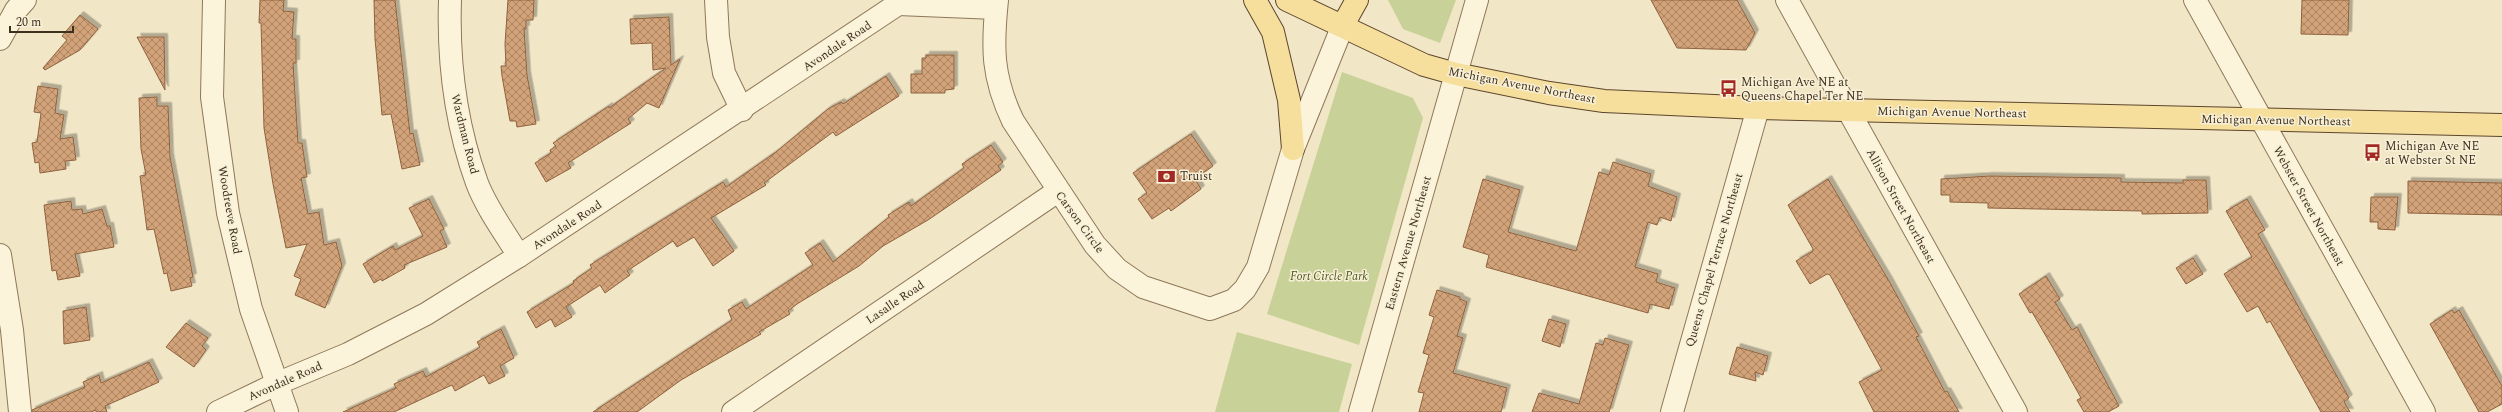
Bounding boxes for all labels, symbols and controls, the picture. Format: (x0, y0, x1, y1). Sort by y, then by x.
scale bar (10, 8, 73, 34)
text: 20 m (16, 13, 41, 32)
street label: Avondale Road (799, 16, 876, 77)
street label: Michigan Avenue Northeast (1447, 62, 1597, 109)
place label: Michigan Ave NE at Queens Chapel Ter NE (1741, 73, 1863, 106)
bus stop icon: Michigan Ave NE at Queens Chapel Ter NE (1718, 79, 1738, 99)
street label: Wardman Road (445, 92, 484, 176)
street label: Michigan Avenue Northeast (1877, 102, 2027, 123)
street label: Michigan Avenue Northeast (2201, 110, 2351, 131)
place label: Michigan Ave NE at Webster St NE (2385, 137, 2479, 170)
street label: Webster Street Northeast (2268, 143, 2349, 270)
bus stop icon: Michigan Ave NE at Webster St NE (2362, 143, 2382, 163)
street label: Allison Street Northeast (1861, 145, 1940, 267)
street label: Woodreeve Road (212, 164, 247, 256)
bank icon: Truist (1157, 166, 1177, 186)
place label: Truist (1180, 167, 1212, 186)
street label: Queens Chapel Terrace Northeast (1680, 171, 1748, 349)
street label: Eastern Avenue Northeast (1380, 174, 1437, 313)
street label: Carson Circle (1050, 187, 1109, 258)
street label: Avondale Road (529, 196, 606, 255)
park label: Fort Circle Park (1290, 267, 1368, 286)
street label: Lasalle Road (862, 276, 929, 329)
street label: Avondale Road (245, 356, 326, 406)

